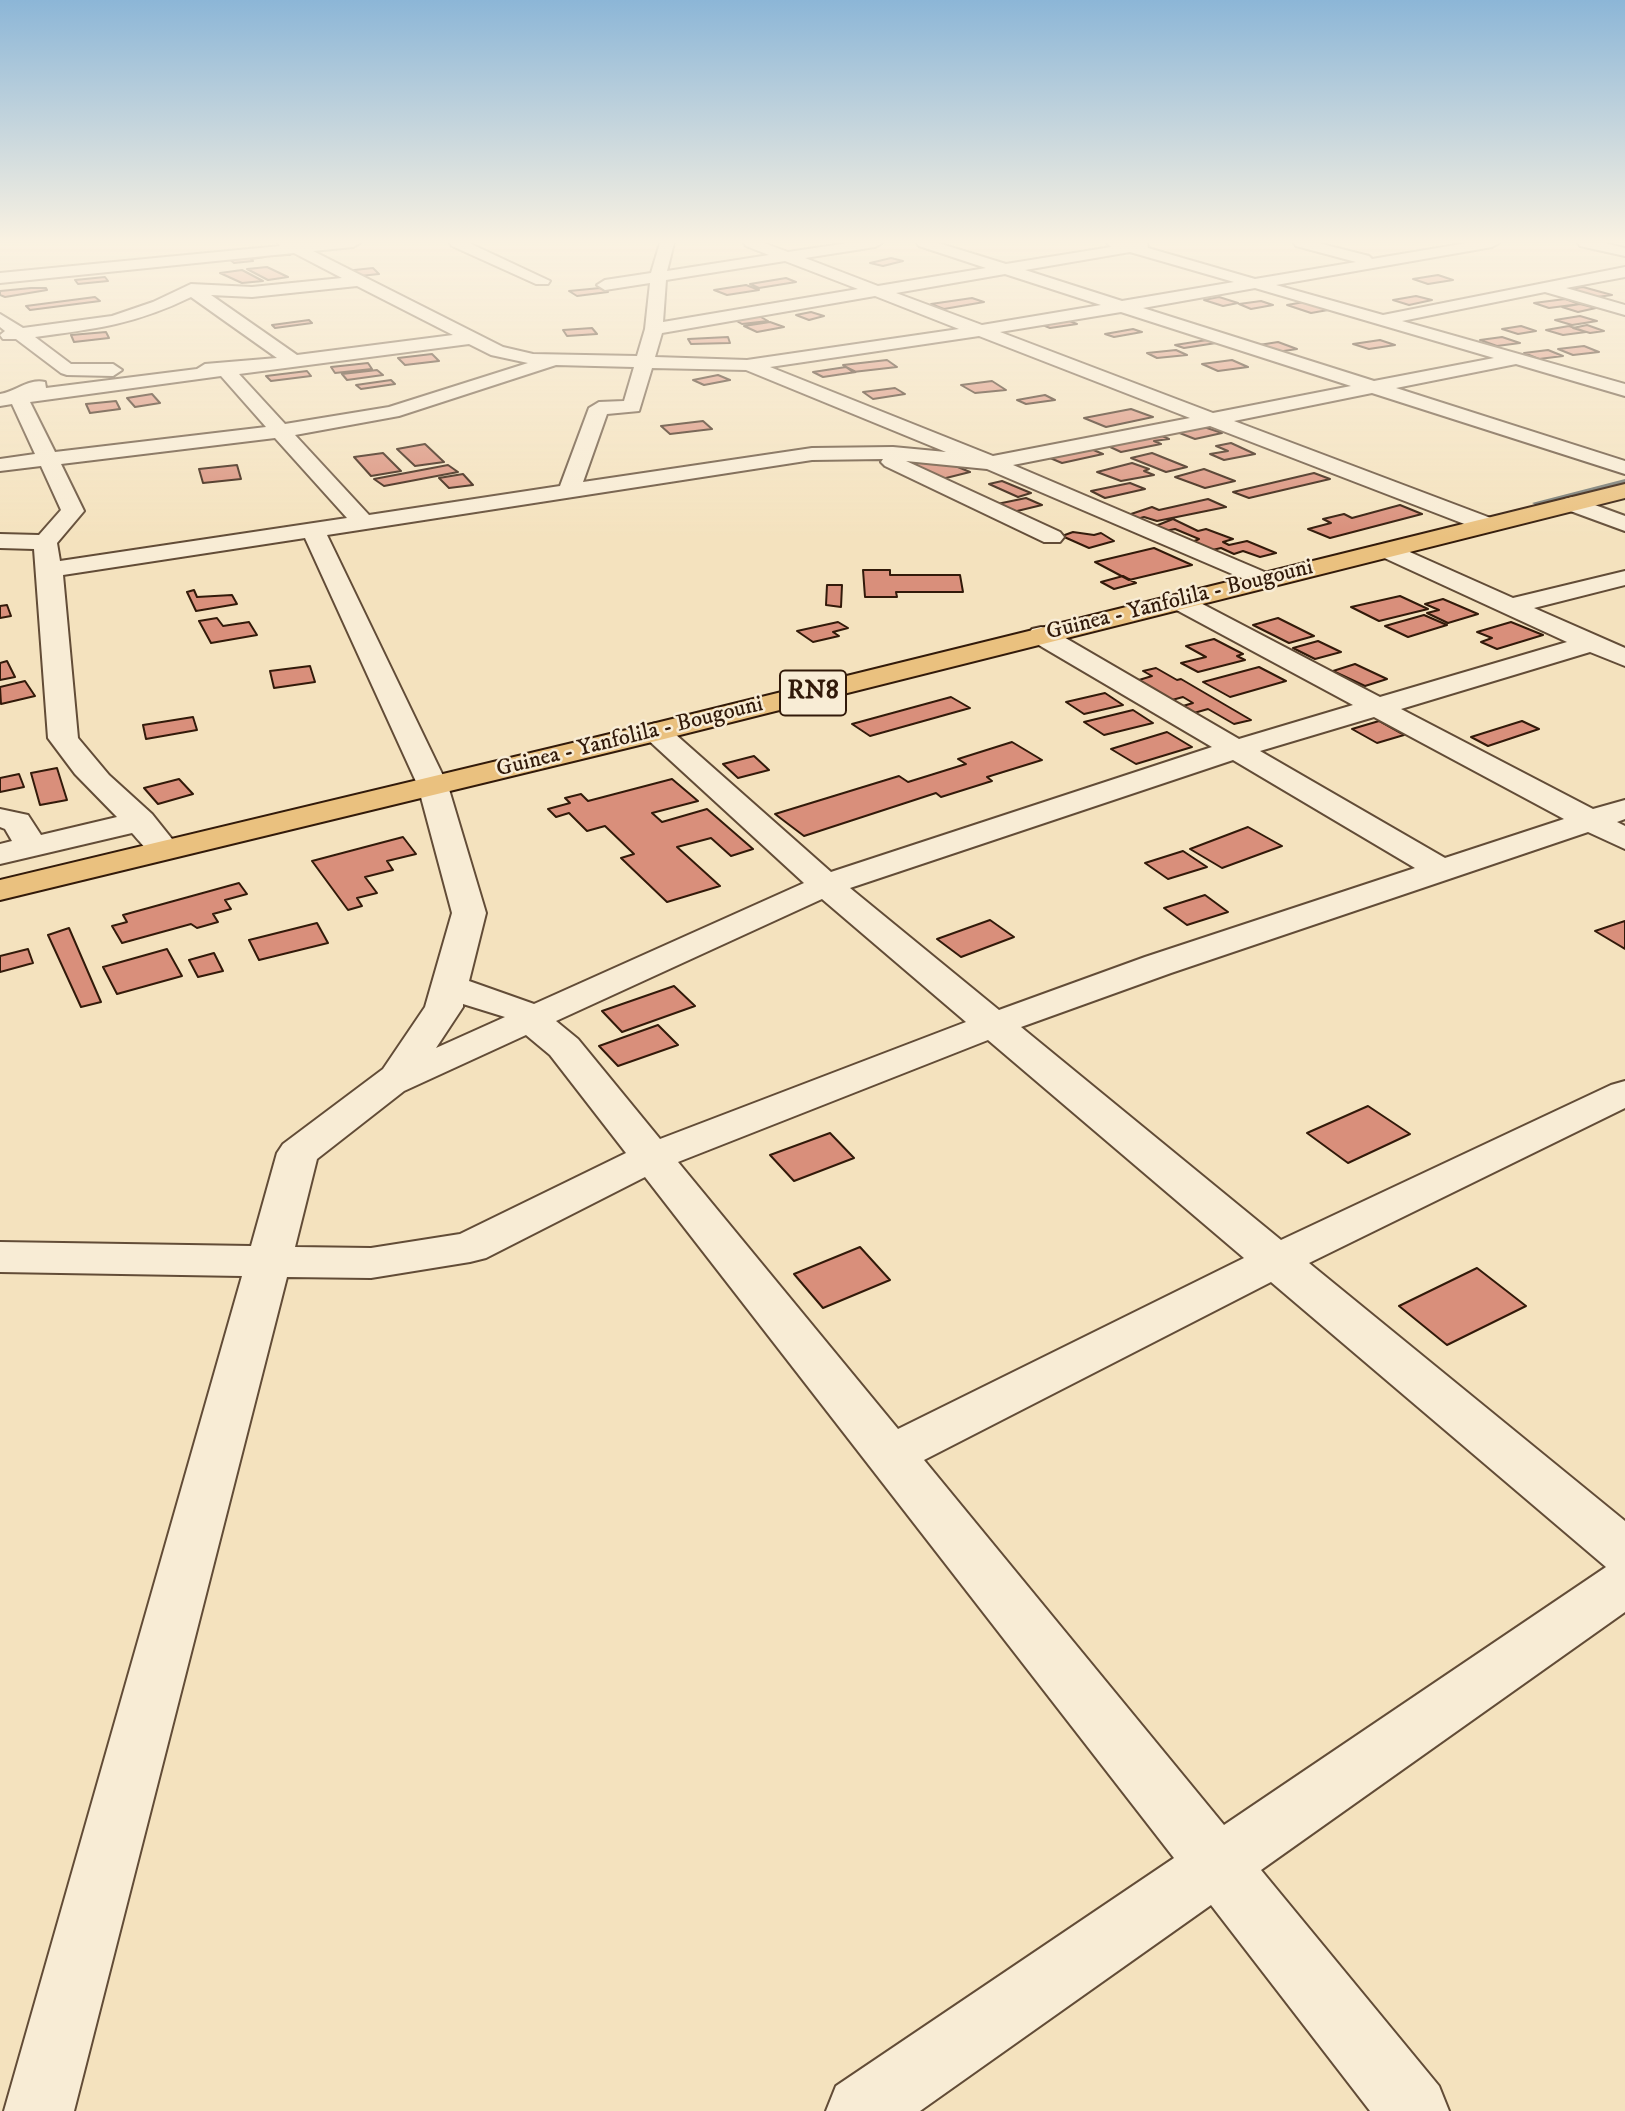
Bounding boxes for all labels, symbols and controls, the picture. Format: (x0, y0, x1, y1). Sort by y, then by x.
street label: Guinea - Yanfolila - Bougouni (1044, 555, 1316, 647)
road number: RN8 (780, 670, 846, 716)
street label: Guinea - Yanfolila - Bougouni (494, 692, 766, 784)

